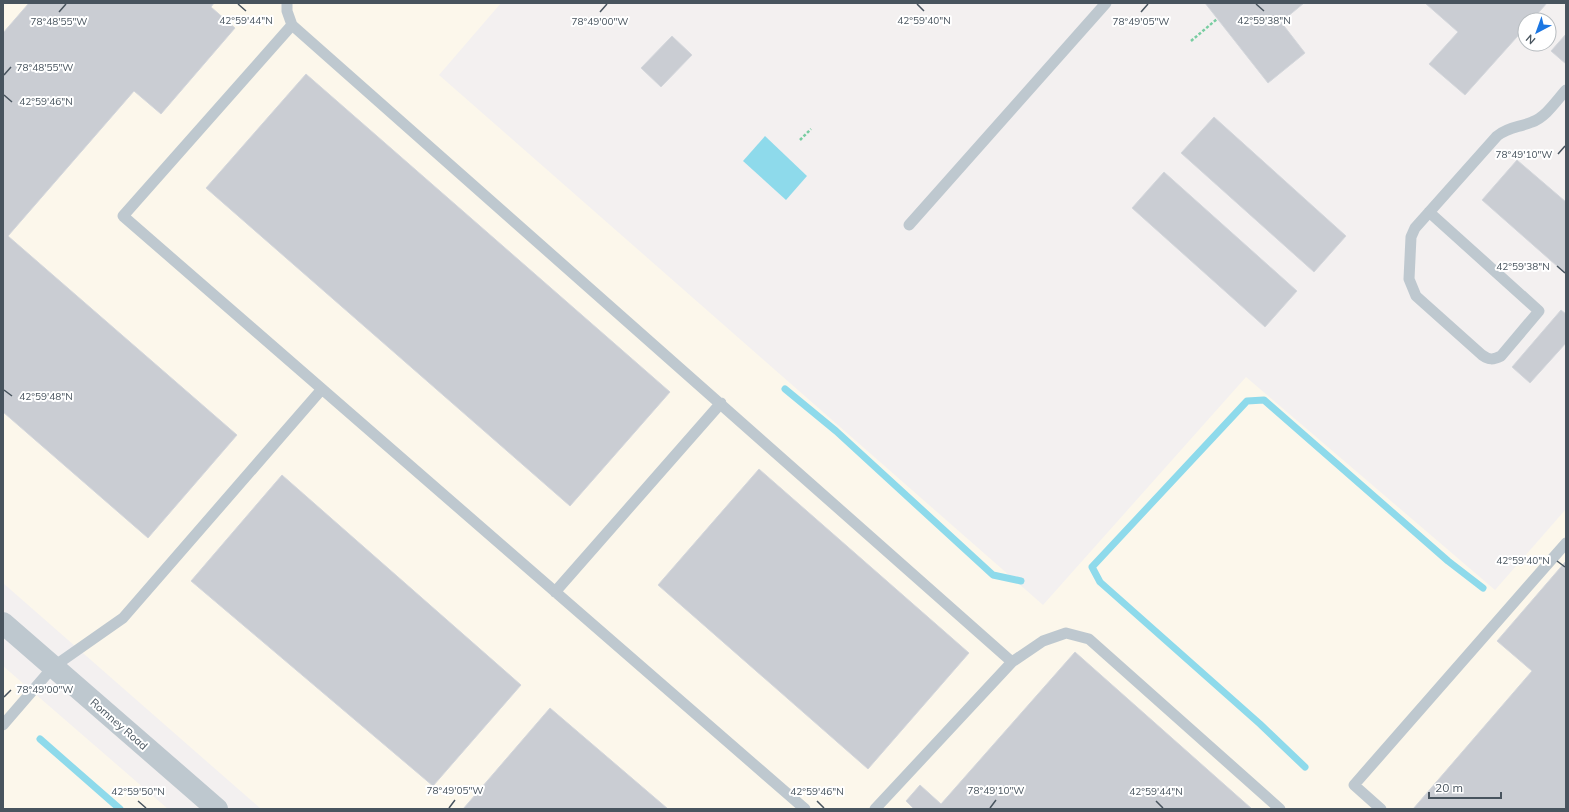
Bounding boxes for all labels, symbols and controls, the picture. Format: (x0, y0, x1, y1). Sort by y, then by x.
north arrow (1517, 12, 1557, 52)
text: 42°59'44"N (219, 14, 273, 27)
text: 42°59'40"N (897, 14, 951, 27)
text: 42°59'38"N (1237, 14, 1291, 27)
text: 78°48'55"W (31, 15, 87, 28)
text: 78°49'00"W (572, 15, 628, 28)
text: 78°49'05"W (1113, 15, 1169, 28)
text: N (1523, 32, 1538, 48)
text: 78°48'55"W (17, 61, 73, 74)
text: 42°59'46"N (19, 95, 73, 108)
text: 78°49'10"W (1496, 148, 1552, 161)
text: 42°59'38"N (1496, 260, 1550, 273)
text: 42°59'48"N (19, 390, 73, 403)
text: 42°59'40"N (1496, 554, 1550, 567)
text: 78°49'00"W (17, 683, 73, 696)
street label: Romney Road (87, 695, 151, 753)
scale bar (1429, 774, 1501, 800)
text: 20 m (1435, 780, 1463, 795)
text: 78°49'05"W (427, 784, 483, 797)
text: 78°49'10"W (968, 784, 1024, 797)
text: 42°59'50"N (111, 785, 165, 798)
text: 42°59'46"N (790, 785, 844, 798)
text: 42°59'44"N (1129, 785, 1183, 798)

